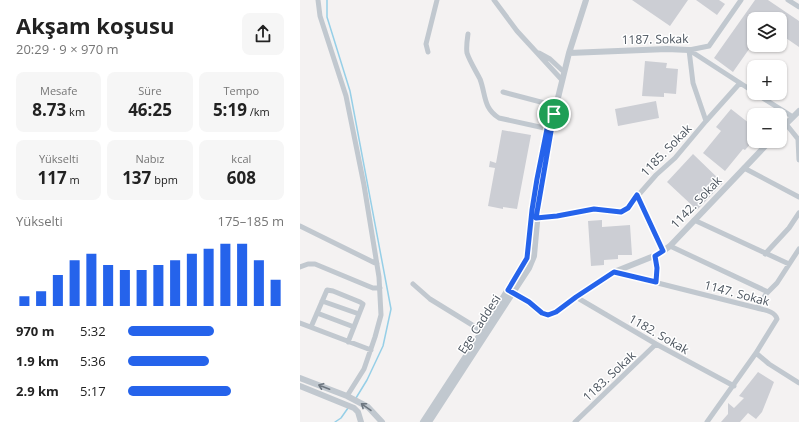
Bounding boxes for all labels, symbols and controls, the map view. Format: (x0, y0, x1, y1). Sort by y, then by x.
text: Akşam koşusu (16, 10, 174, 40)
map controls (747, 12, 787, 148)
button: layers (747, 12, 787, 52)
button: share (242, 13, 284, 55)
street label: 1187. Sokak (621, 30, 689, 48)
text: 20:29 · 9 × 970 m (16, 40, 119, 58)
button: + (747, 60, 787, 100)
text: Mesafe (40, 83, 77, 98)
text: Süre (138, 83, 162, 98)
text: Tempo (223, 83, 259, 98)
pin (537, 97, 571, 131)
text: 8.73 (32, 98, 66, 121)
text: 46:25 (128, 98, 172, 121)
text: 5:19 (213, 98, 247, 121)
icon: arrive (543, 103, 565, 125)
text: km (66, 104, 85, 119)
text: /km (247, 104, 270, 119)
button: − (747, 108, 787, 148)
street label: 1185. Sokak (637, 120, 696, 180)
text: Yükselti (39, 151, 78, 166)
text: Nabız (135, 151, 165, 166)
text: kcal (231, 151, 251, 166)
text: 117 (38, 166, 67, 189)
text: 137 (122, 166, 151, 189)
text: 608 (227, 166, 256, 189)
text: m (67, 172, 80, 187)
text: bpm (151, 172, 178, 187)
street label: 1142. Sokak (667, 172, 726, 232)
text: Yükselti (16, 212, 63, 230)
text: 175–185 m (217, 212, 284, 230)
street label: 1147. Sokak (703, 276, 772, 310)
street label: Ege Caddesi (454, 291, 504, 357)
street label: 1182. Sokak (626, 310, 693, 358)
text: 970 m (16, 322, 54, 340)
text: 5:32 (80, 322, 106, 340)
street label: 1183. Sokak (579, 347, 640, 405)
text: 1.9 km (16, 352, 59, 370)
text: 5:36 (80, 352, 106, 370)
text: 2.9 km (16, 382, 59, 400)
text: 5:17 (80, 382, 106, 400)
one-way arrow (318, 383, 330, 391)
one-way arrow (361, 403, 372, 411)

